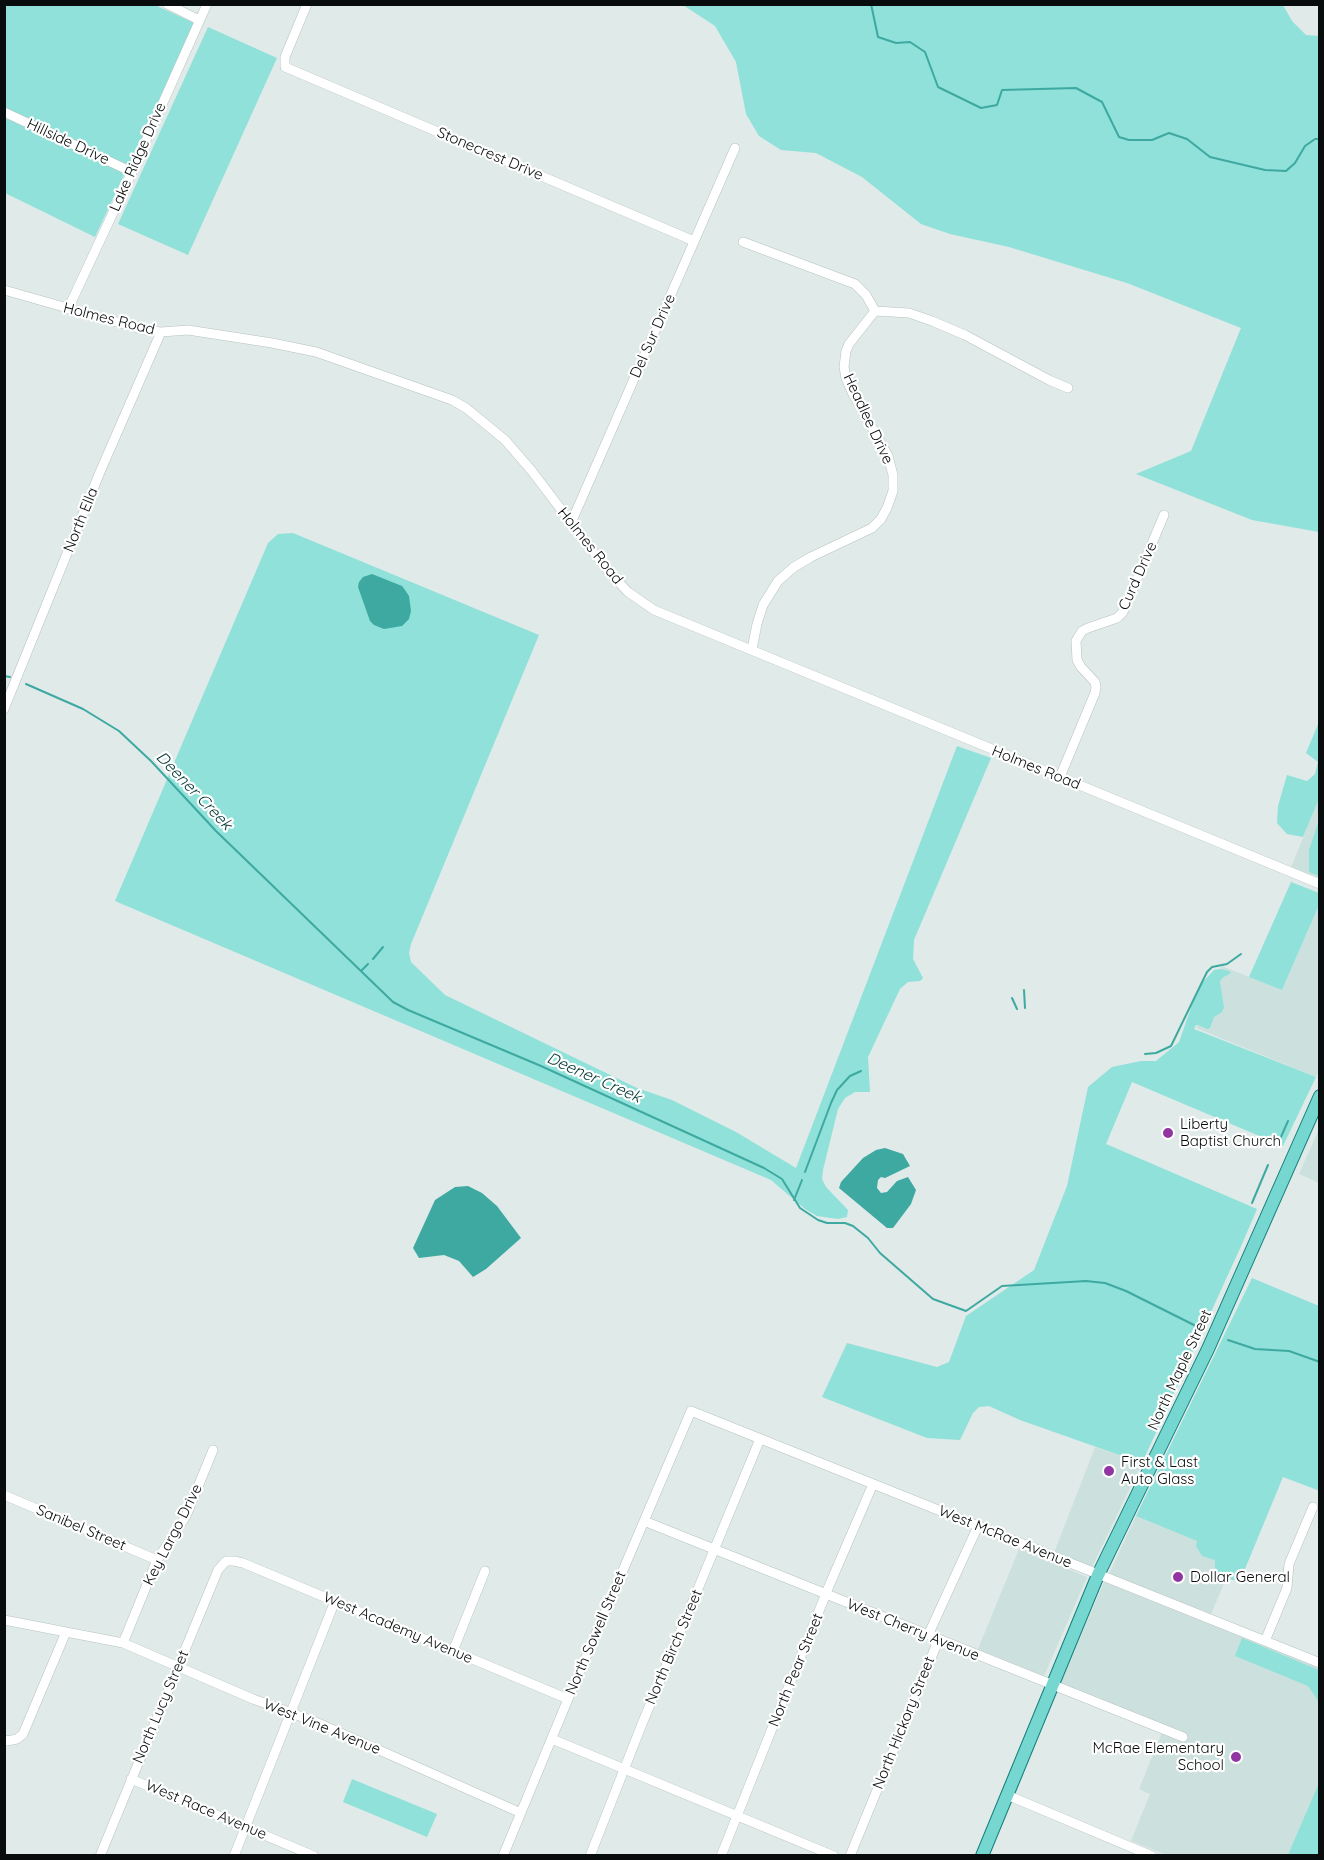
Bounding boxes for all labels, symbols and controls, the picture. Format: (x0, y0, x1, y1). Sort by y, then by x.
street label: Lake Ridge Drive (106, 100, 170, 214)
street label: Hillside Drive (24, 115, 112, 169)
street label: Stonecrest Drive (434, 124, 546, 184)
street label: Del Sur Drive (627, 291, 679, 381)
street label: Holmes Road (61, 299, 157, 339)
street label: Headlee Drive (839, 371, 897, 467)
street label: North Ella (60, 485, 102, 555)
street label: Holmes Road (553, 504, 627, 588)
street label: Curd Drive (1115, 539, 1161, 613)
street label: Holmes Road (989, 742, 1083, 794)
water label: Deener Creek (152, 748, 236, 834)
water label: Deener Creek (544, 1049, 644, 1107)
place label: Liberty Baptist Church (1180, 1115, 1281, 1150)
marker: Liberty Baptist Church (1161, 1126, 1175, 1140)
street label: North Maple Street (1144, 1307, 1216, 1433)
place label: First & Last Auto Glass (1121, 1453, 1198, 1488)
marker: First & Last Auto Glass (1102, 1464, 1116, 1478)
street label: Key Largo Drive (140, 1481, 206, 1589)
street label: Sanibel Street (34, 1501, 128, 1555)
street label: West McRae Avenue (936, 1502, 1074, 1572)
street label: North Sowell Street (562, 1568, 630, 1698)
place label: Dollar General (1190, 1568, 1290, 1586)
marker: Dollar General (1171, 1570, 1185, 1584)
street label: North Birch Street (642, 1587, 706, 1707)
street label: West Academy Avenue (321, 1588, 475, 1668)
street label: West Cherry Avenue (844, 1595, 982, 1665)
street label: North Pear Street (765, 1611, 827, 1729)
street label: North Lucy Street (129, 1648, 193, 1766)
street label: North Hickory Street (869, 1654, 939, 1792)
street label: West Vine Avenue (261, 1695, 383, 1759)
place label: McRae Elementary School (1092, 1739, 1224, 1774)
marker: McRae Elementary School (1229, 1750, 1243, 1764)
street label: West Race Avenue (143, 1776, 269, 1844)

